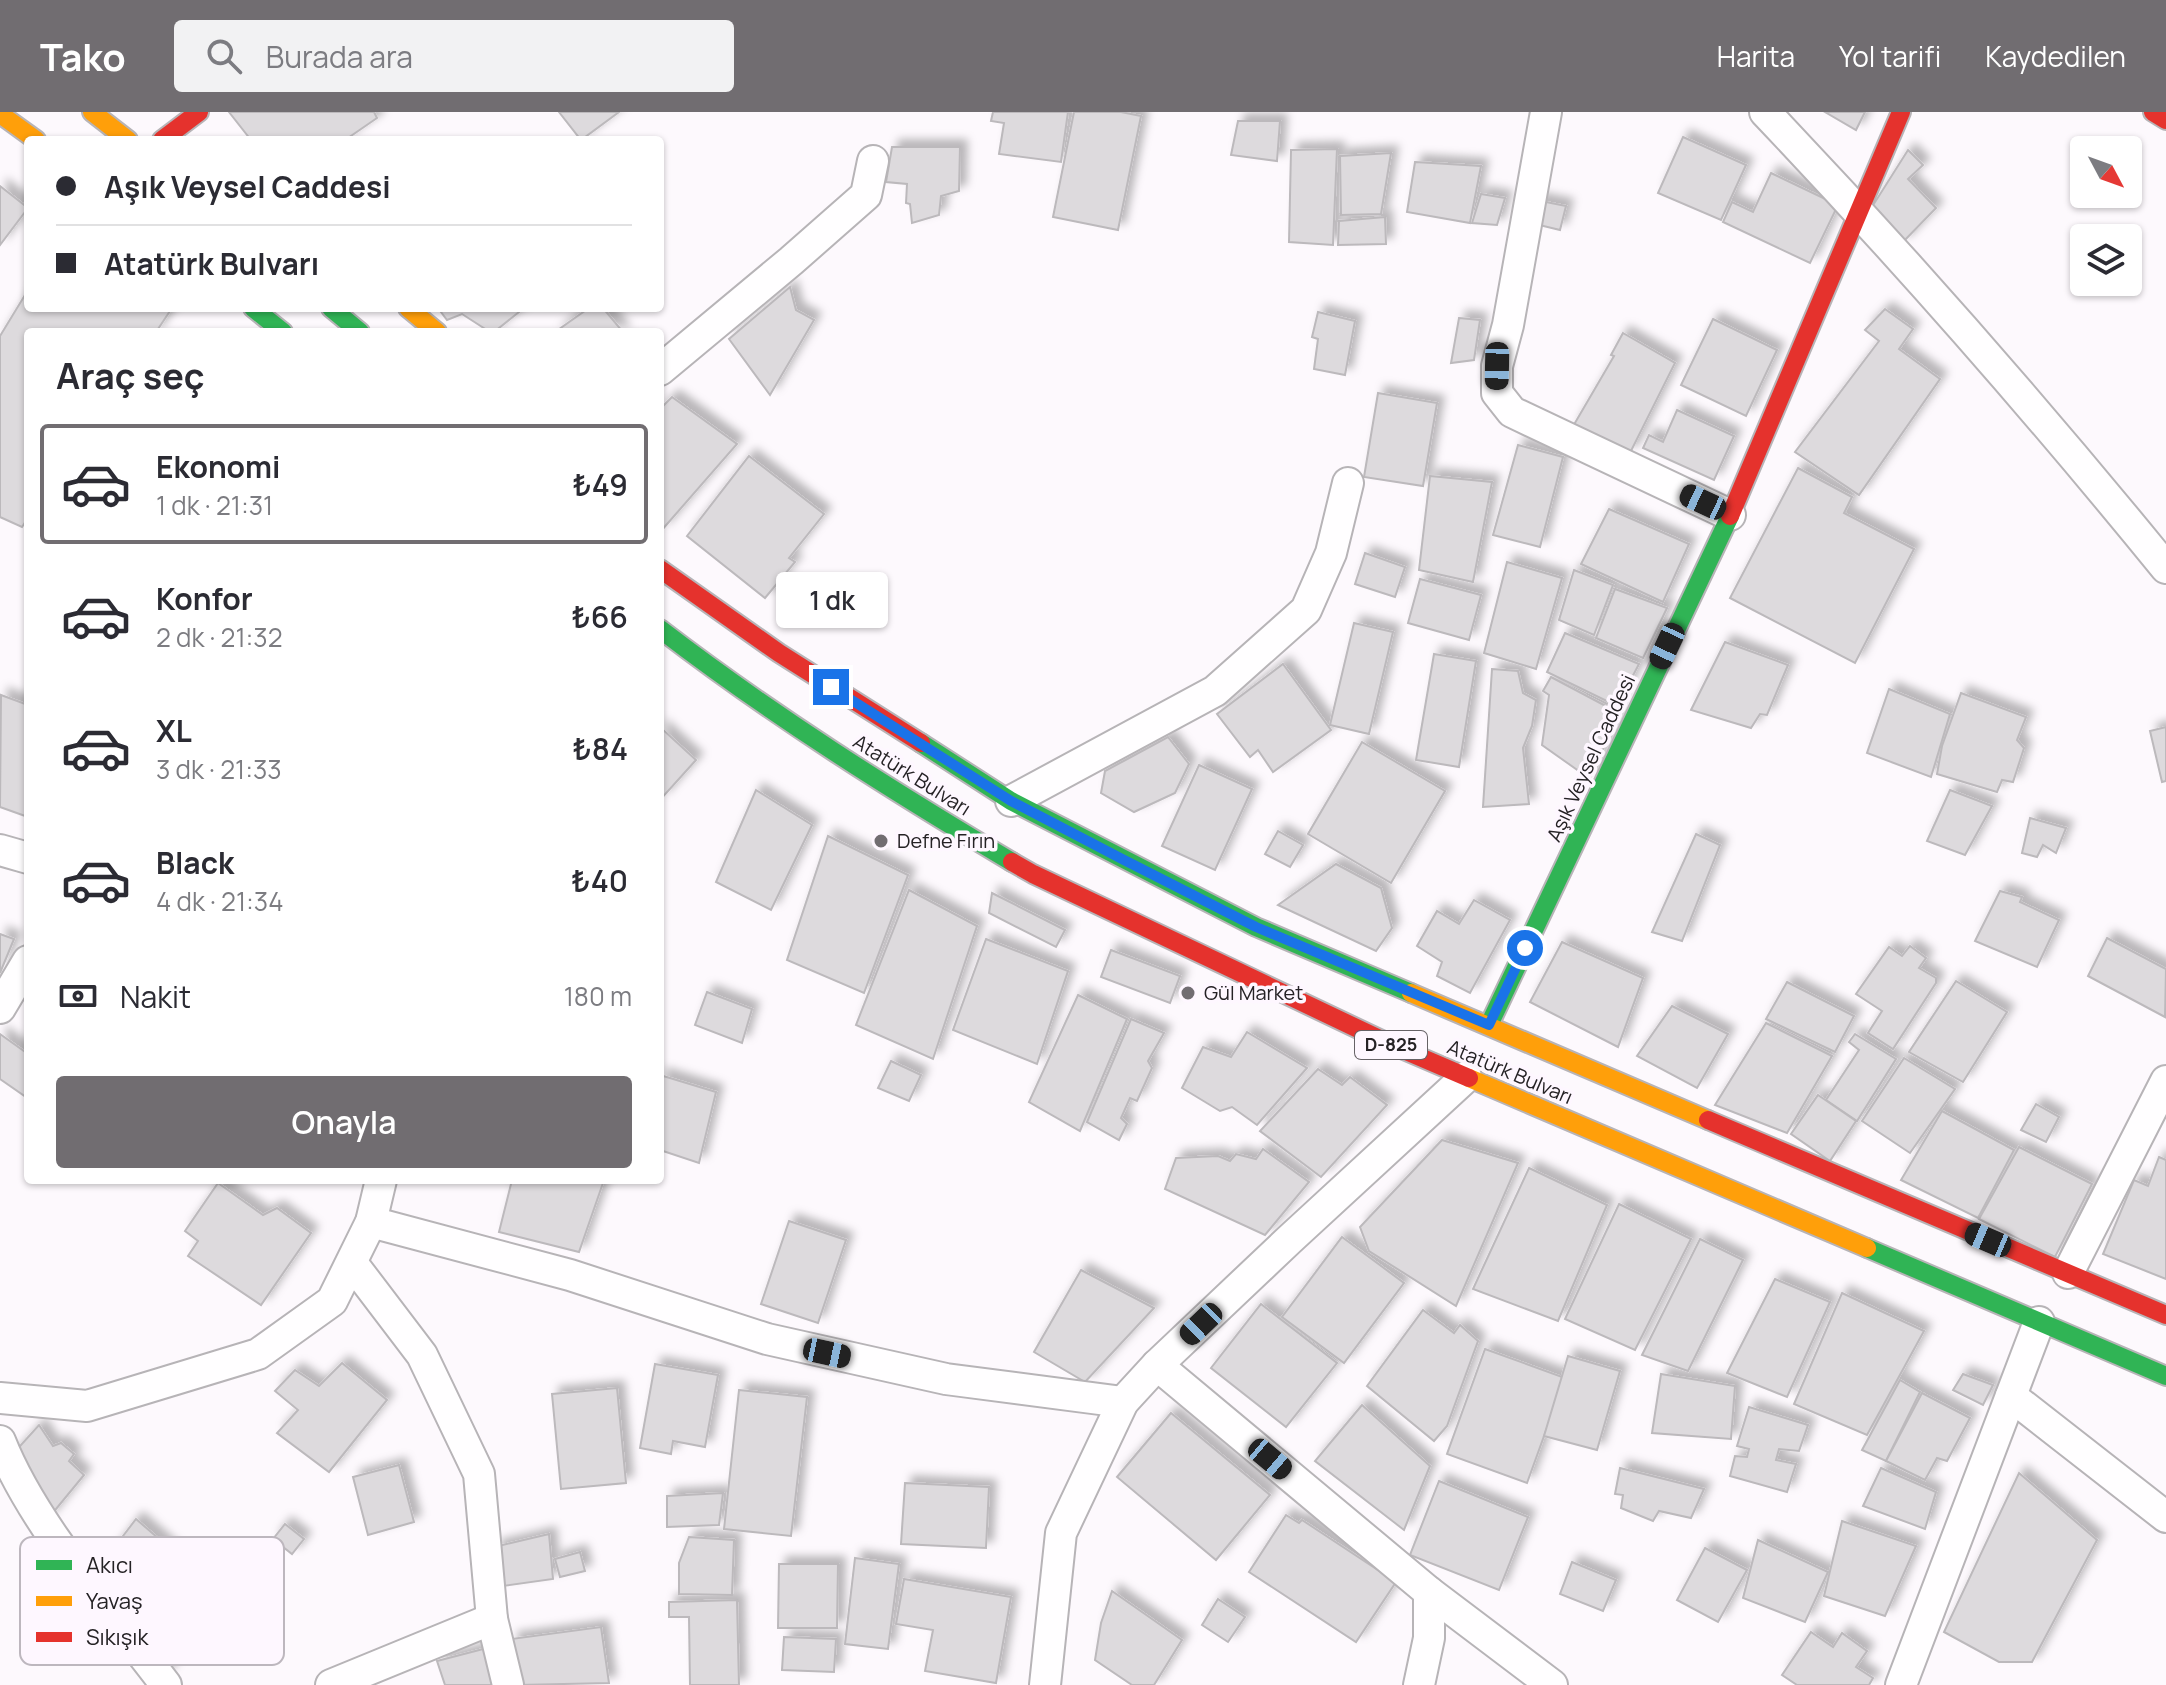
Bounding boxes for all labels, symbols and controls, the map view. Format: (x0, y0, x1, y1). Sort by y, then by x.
search box (174, 20, 734, 92)
text: Tako (40, 30, 126, 82)
icon: search (202, 34, 246, 78)
text: Burada ara (266, 36, 413, 77)
text: Harita (1717, 37, 1795, 75)
text: Yol tarifi (1839, 37, 1941, 75)
text: Kaydedilen (1985, 37, 2126, 75)
north arrow (2070, 136, 2142, 208)
map controls (2070, 136, 2142, 296)
text: Aşık Veysel Caddesi (104, 166, 391, 207)
button: layers (2070, 224, 2142, 296)
text: Atatürk Bulvarı (104, 243, 319, 284)
car (1485, 342, 1509, 390)
text: Araç seç (56, 351, 205, 400)
text: Ekonomi (156, 446, 280, 487)
icon: car (60, 448, 132, 520)
text: ₺49 (573, 464, 628, 505)
car (1676, 481, 1730, 523)
text: 1 dk · 21:31 (156, 487, 273, 523)
callout: 1 dk (775, 571, 887, 627)
text: Konfor (156, 578, 253, 619)
icon: car (60, 580, 132, 652)
text: 1 dk (809, 582, 855, 618)
text: ₺66 (571, 596, 628, 637)
text: 2 dk · 21:32 (156, 619, 283, 655)
car (1646, 619, 1688, 673)
route end (813, 669, 849, 705)
street label: Aşık Veysel Caddesi (1540, 670, 1641, 846)
text: XL (156, 710, 192, 751)
icon: car (60, 712, 132, 784)
text: ₺84 (573, 728, 628, 769)
street label: Atatürk Bulvarı (848, 728, 976, 821)
text: 3 dk · 21:33 (156, 751, 282, 787)
place label: Defne Fırın (897, 827, 995, 854)
marker: Defne Fırın (872, 832, 890, 850)
text: Black (156, 842, 234, 883)
icon: car (60, 844, 132, 916)
text: ₺40 (571, 860, 628, 901)
text: 4 dk · 21:34 (156, 883, 284, 919)
route start (1507, 930, 1543, 966)
icon: cash (56, 974, 100, 1018)
text: Nakit (120, 976, 191, 1017)
text: 180 m (564, 978, 632, 1014)
place label: Gül Market (1204, 979, 1303, 1006)
marker: Gül Market (1179, 984, 1197, 1002)
road number: D-825 (1355, 1031, 1427, 1059)
street label: Atatürk Bulvarı (1443, 1033, 1577, 1110)
button: Onayla (56, 1076, 632, 1168)
car (1961, 1220, 2015, 1260)
car (1175, 1299, 1227, 1349)
car (801, 1336, 853, 1370)
car (1244, 1434, 1296, 1484)
legend (20, 1537, 284, 1665)
text: Akıcı (86, 1550, 133, 1580)
text: Yavaş (86, 1586, 143, 1616)
text: Sıkışık (86, 1622, 149, 1652)

